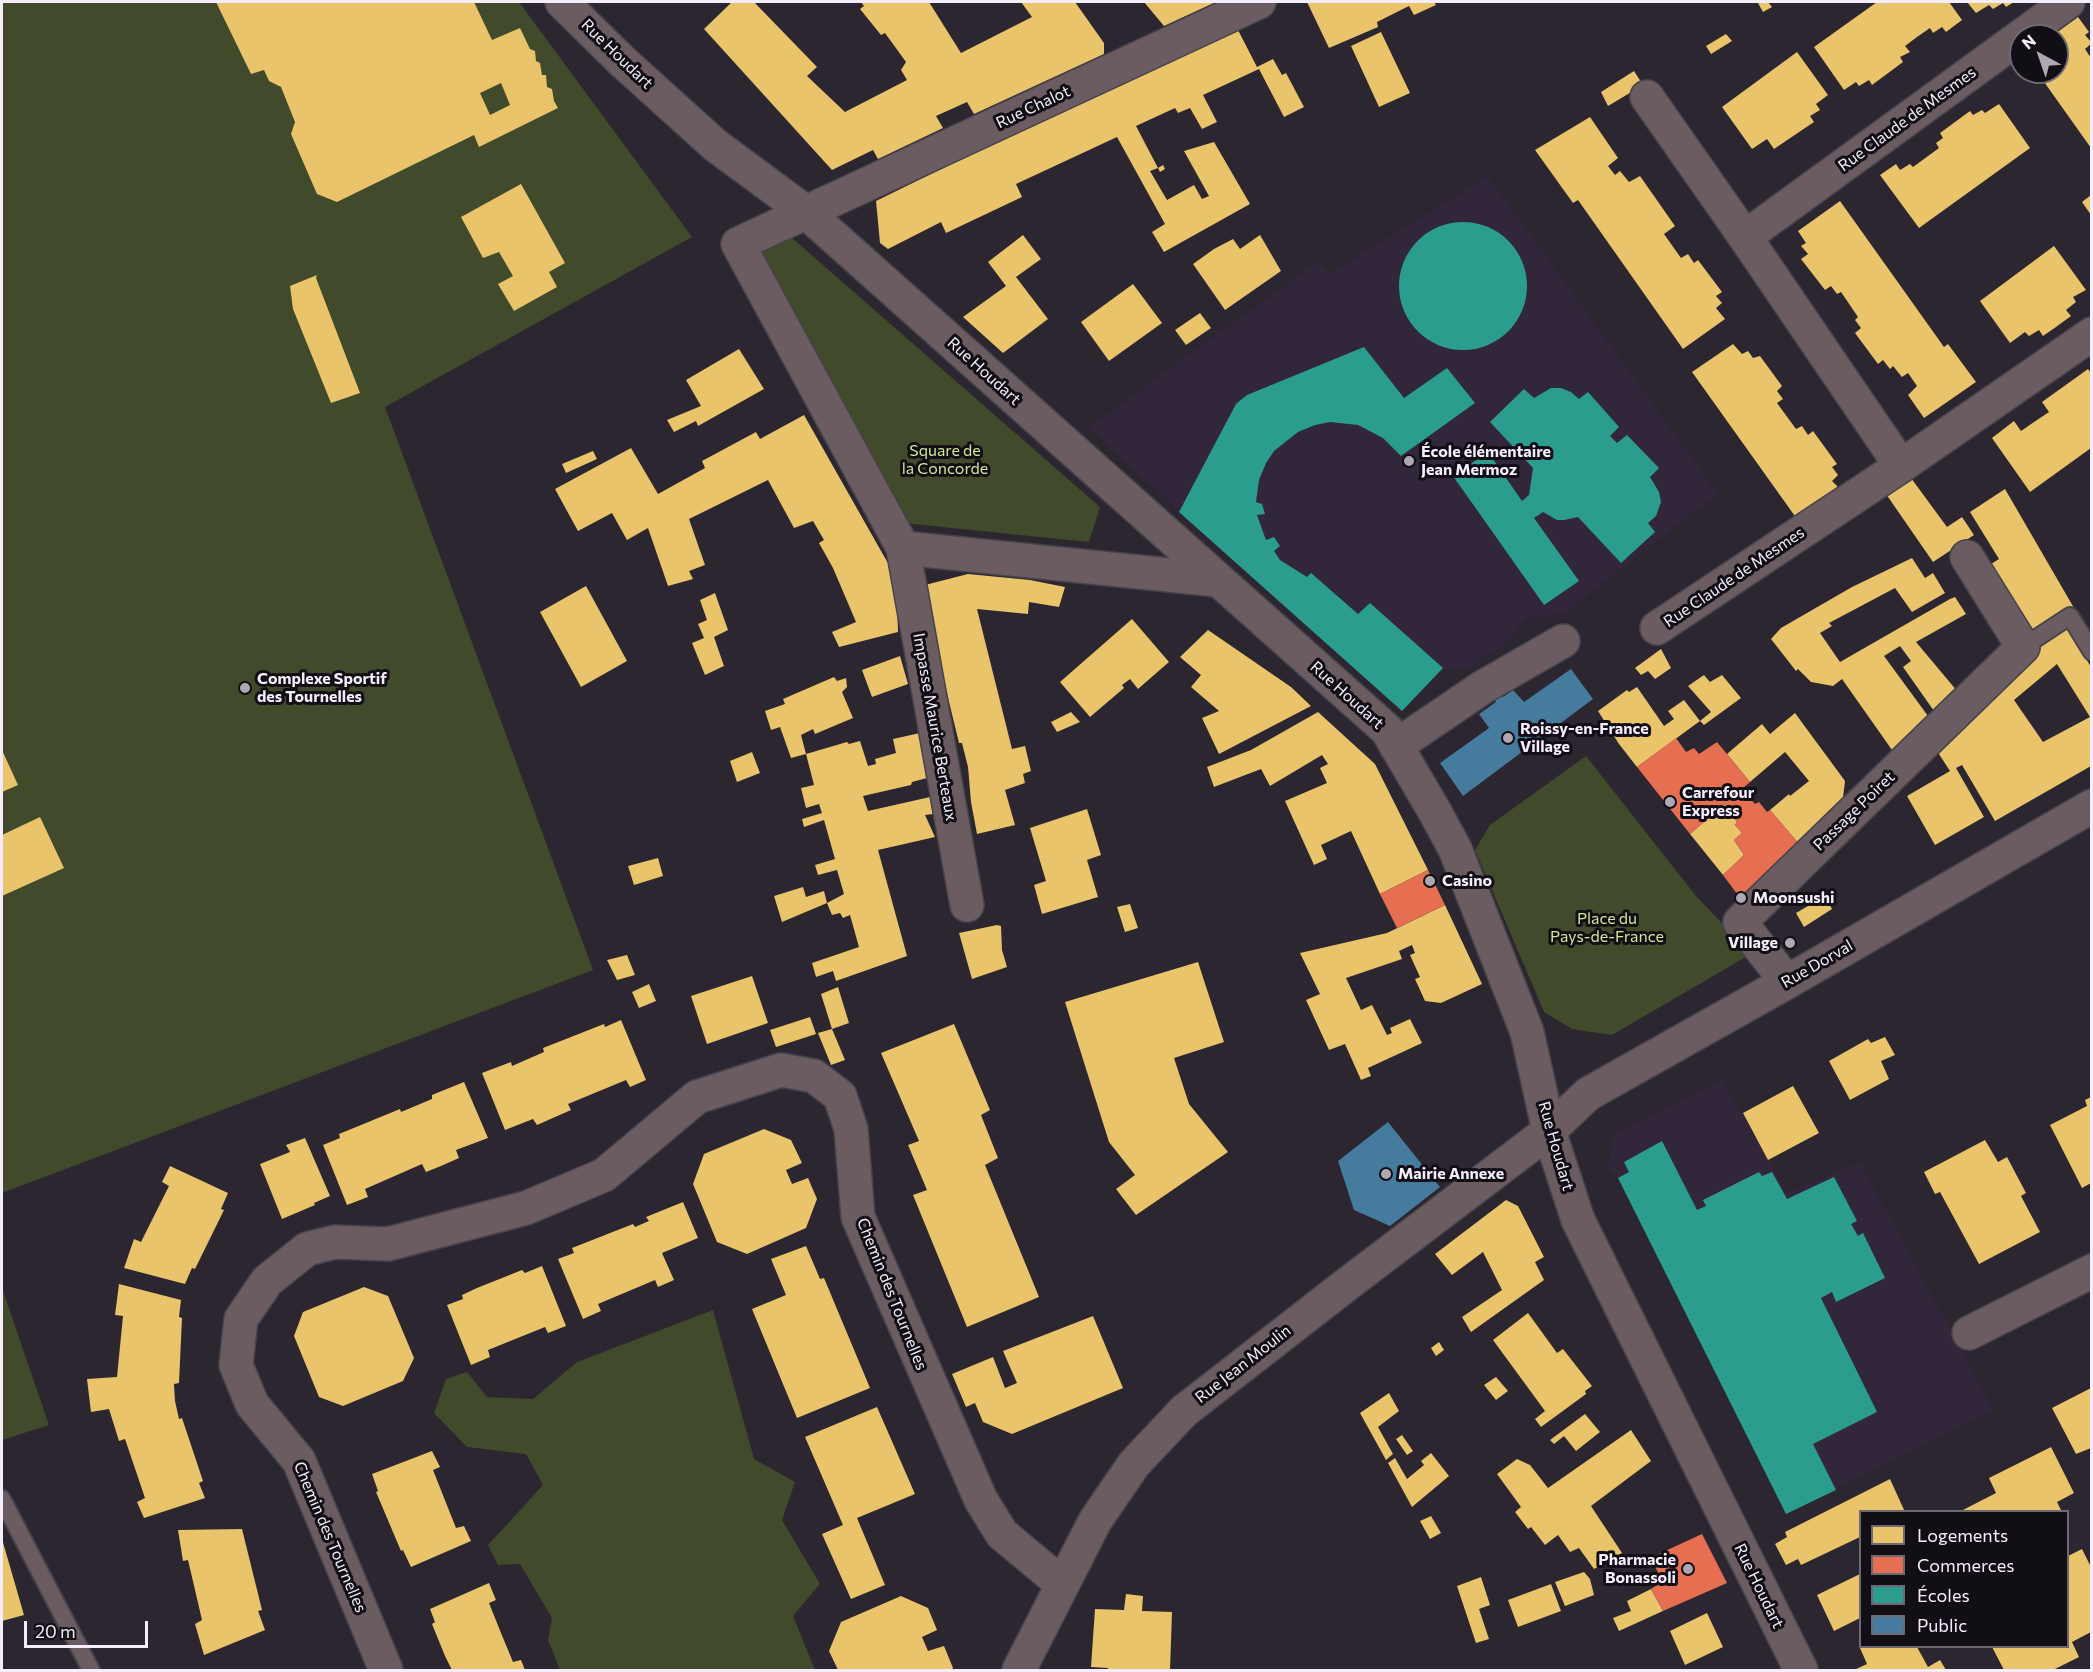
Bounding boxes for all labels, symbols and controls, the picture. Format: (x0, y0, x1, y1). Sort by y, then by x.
street label: Rue Houdart (577, 15, 657, 93)
north arrow (2009, 24, 2069, 84)
text: N (2018, 30, 2039, 52)
street label: Rue Claude de Mesmes (1834, 63, 1980, 175)
street label: Rue Chalot (993, 81, 1073, 133)
street label: Rue Houdart (943, 333, 1025, 409)
park label: Square de la Concorde (902, 441, 988, 479)
place label: École élémentaire Jean Mermoz (1421, 442, 1551, 480)
marker: École élémentaire Jean Mermoz (1402, 454, 1416, 468)
street label: Rue Claude de Mesmes (1660, 523, 1808, 631)
street label: Impasse Maurice Berteaux (909, 632, 961, 822)
street label: Rue Houdart (1306, 657, 1388, 733)
place label: Complexe Sportif des Tournelles (257, 669, 387, 707)
marker: Complexe Sportif des Tournelles (238, 681, 252, 695)
place label: Roissy-en-France Village (1520, 719, 1649, 757)
marker: Roissy-en-France Village (1501, 731, 1515, 745)
street label: Passage Poiret (1809, 767, 1899, 855)
place label: Carrefour Express (1682, 783, 1754, 821)
marker: Carrefour Express (1663, 795, 1677, 809)
place label: Casino (1442, 871, 1492, 891)
marker: Casino (1423, 874, 1437, 888)
place label: Moonsushi (1753, 888, 1834, 908)
marker: Moonsushi (1734, 891, 1748, 905)
park label: Place du Pays-de-France (1550, 909, 1664, 947)
place label: Village (1728, 933, 1778, 953)
street label: Rue Dorval (1778, 936, 1856, 992)
marker: Village (1783, 936, 1797, 950)
street label: Rue Houdart (1534, 1099, 1578, 1193)
place label: Mairie Annexe (1398, 1164, 1504, 1184)
marker: Mairie Annexe (1379, 1167, 1393, 1181)
street label: Chemin des Tournelles (853, 1215, 931, 1373)
street label: Rue Jean Moulin (1191, 1321, 1295, 1407)
street label: Chemin des Tournelles (289, 1459, 371, 1615)
legend (1859, 1510, 2069, 1648)
text: Logements (1917, 1524, 2008, 1546)
street label: Rue Houdart (1730, 1540, 1788, 1632)
place label: Pharmacie Bonassoli (1598, 1550, 1676, 1588)
text: Commerces (1917, 1554, 2014, 1576)
marker: Pharmacie Bonassoli (1681, 1562, 1695, 1576)
text: Écoles (1917, 1584, 1970, 1606)
scale bar (27, 1609, 152, 1647)
text: Public (1917, 1614, 1967, 1636)
text: 20 m (35, 1620, 76, 1642)

